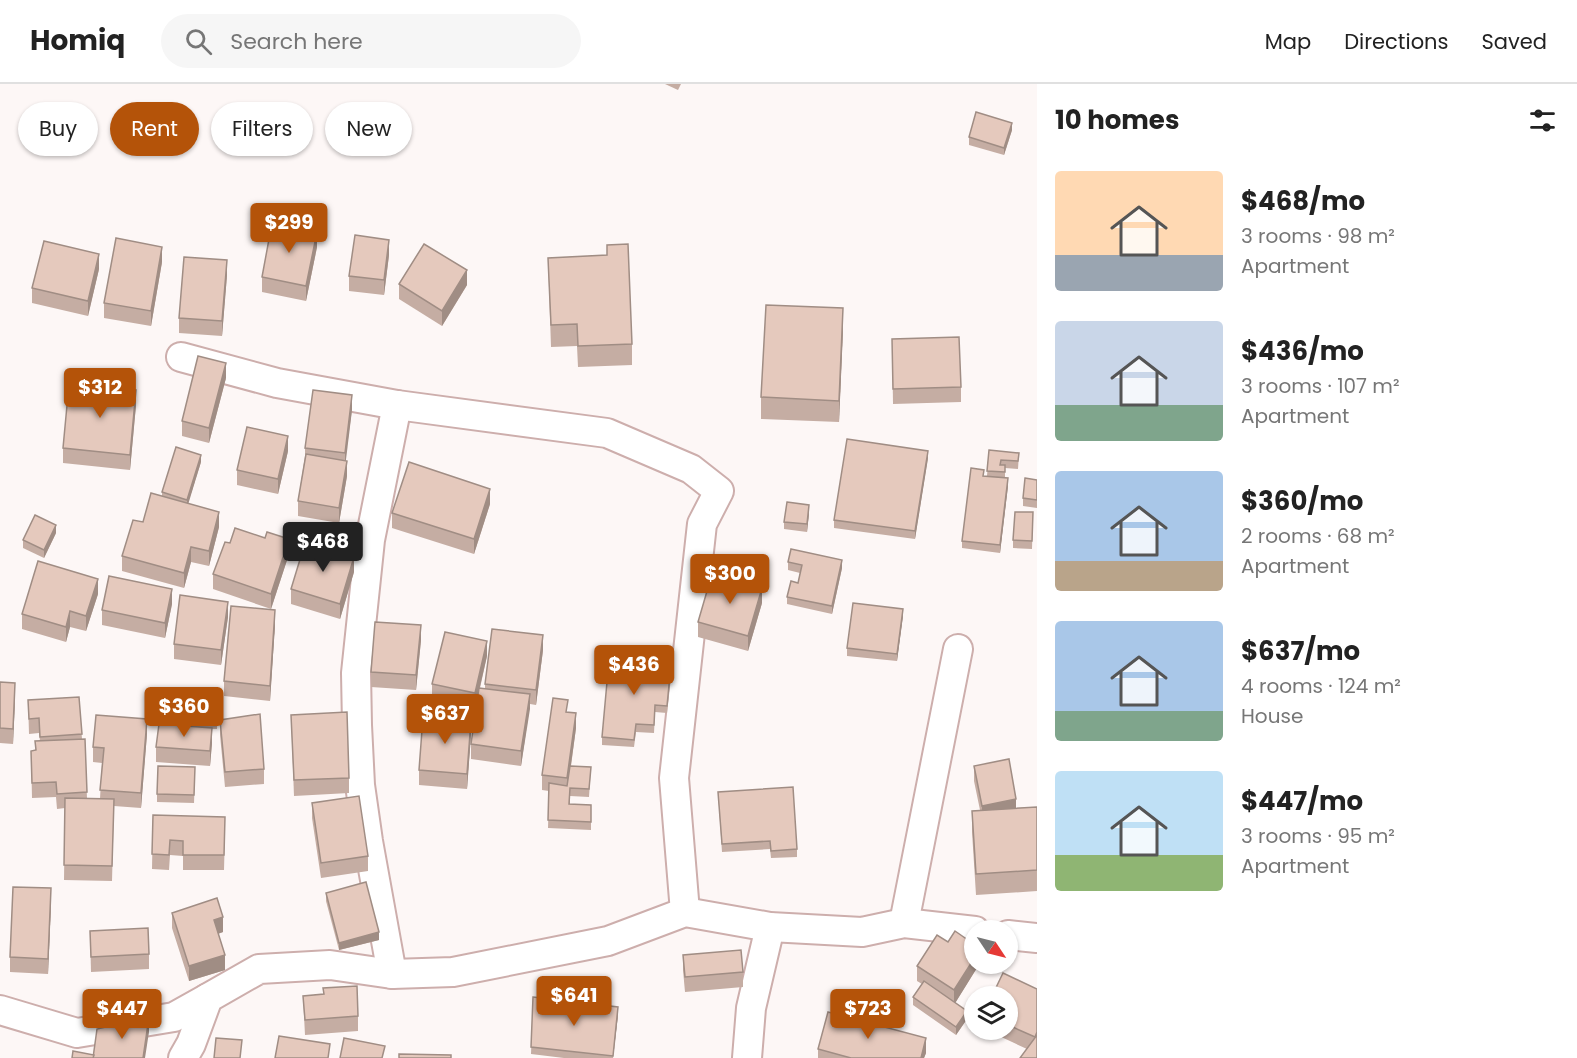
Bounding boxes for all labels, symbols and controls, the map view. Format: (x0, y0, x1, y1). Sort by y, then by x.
search box (161, 14, 581, 68)
text: Homiq (30, 21, 125, 60)
icon: search (182, 25, 215, 58)
text: Search here (230, 26, 363, 57)
text: Map (1265, 27, 1311, 56)
text: Directions (1344, 27, 1448, 56)
text: Saved (1481, 27, 1547, 56)
chip: Buy (18, 102, 98, 156)
chip: Rent (110, 102, 199, 156)
chip: Filters (211, 102, 313, 156)
chip: New (325, 102, 412, 156)
text: 10 homes (1055, 102, 1179, 138)
icon: filters (1526, 104, 1559, 137)
text: $468/mo (1241, 183, 1365, 219)
icon: home (1103, 195, 1175, 267)
pin: $299 (253, 203, 325, 254)
text: $299 (264, 208, 314, 236)
text: 3 rooms · 98 m² (1241, 222, 1395, 250)
text: Apartment (1241, 252, 1349, 280)
text: $436/mo (1241, 333, 1364, 369)
icon: home (1103, 345, 1175, 417)
pin: $312 (64, 368, 136, 419)
text: 3 rooms · 107 m² (1241, 372, 1400, 400)
text: $312 (78, 373, 122, 401)
text: Apartment (1241, 402, 1349, 430)
text: $360/mo (1241, 483, 1363, 519)
icon: home (1103, 495, 1175, 567)
pin: $468 (287, 522, 359, 573)
text: 2 rooms · 68 m² (1241, 522, 1395, 550)
text: $468 (297, 527, 349, 555)
text: Apartment (1241, 552, 1349, 580)
pin: $300 (694, 554, 766, 605)
text: $300 (704, 559, 756, 587)
text: $637/mo (1241, 633, 1360, 669)
pin: $436 (598, 645, 670, 696)
icon: home (1103, 645, 1175, 717)
text: $436 (608, 650, 660, 678)
text: 4 rooms · 124 m² (1241, 672, 1401, 700)
pin: $360 (148, 687, 220, 738)
text: $360 (158, 692, 210, 720)
pin: $637 (409, 694, 481, 745)
text: $637 (421, 699, 469, 727)
text: House (1241, 702, 1303, 730)
text: $447/mo (1241, 783, 1363, 819)
icon: home (1103, 795, 1175, 867)
text: 3 rooms · 95 m² (1241, 822, 1395, 850)
text: Apartment (1241, 852, 1349, 880)
north arrow (964, 920, 1018, 974)
map controls (964, 920, 1018, 1040)
pin: $641 (538, 976, 610, 1027)
text: $641 (551, 981, 597, 1009)
button: layers (964, 986, 1018, 1040)
pin: $447 (86, 989, 158, 1040)
pin: $723 (832, 989, 904, 1040)
text: $447 (97, 994, 147, 1022)
text: $723 (844, 994, 892, 1022)

